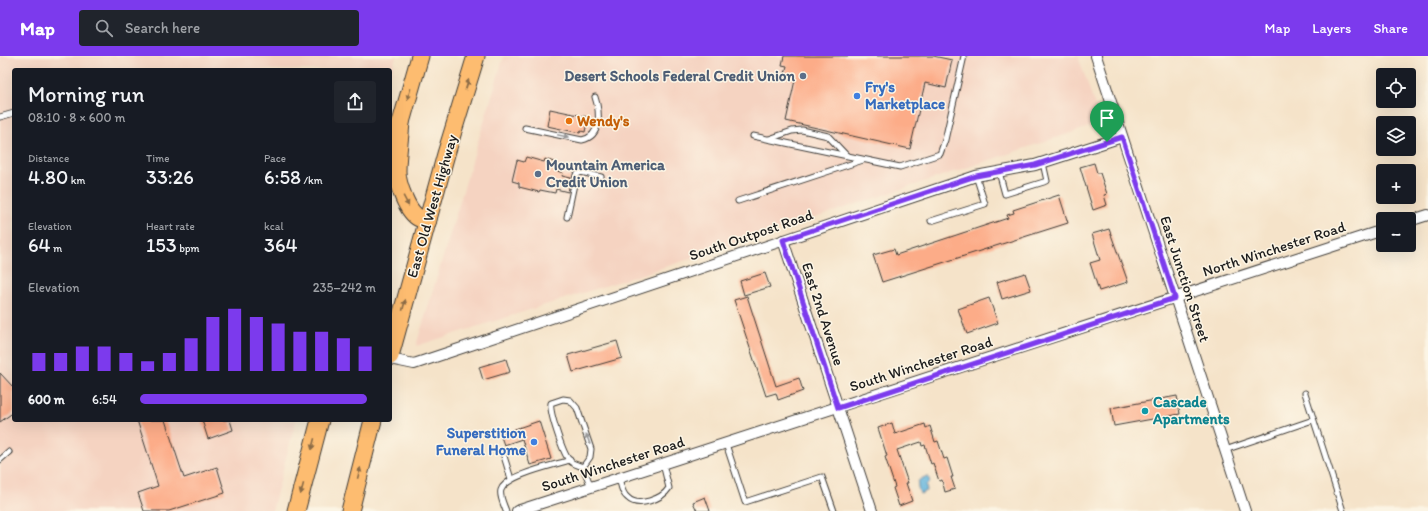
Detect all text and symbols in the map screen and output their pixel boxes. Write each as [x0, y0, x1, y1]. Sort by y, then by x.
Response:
search box [79, 10, 359, 46]
text: Map [20, 17, 55, 40]
icon: search [93, 17, 115, 39]
text: Search here [125, 19, 200, 37]
text: Map [1265, 20, 1290, 37]
text: Layers [1312, 20, 1351, 37]
text: Share [1373, 20, 1408, 37]
place label: Desert Schools Federal Credit Union [564, 67, 795, 85]
map controls [1376, 68, 1416, 252]
button: locate [1376, 68, 1416, 108]
marker: Desert Schools Federal Credit Union [798, 71, 808, 81]
place label: Fry's Marketplace [865, 78, 945, 114]
one-way arrow [464, 79, 470, 91]
text: Morning run [28, 81, 144, 108]
button: share [334, 81, 376, 123]
one-way arrow [406, 88, 412, 100]
marker: Fry's Marketplace [852, 91, 862, 101]
pin [1090, 101, 1124, 142]
icon: arrive [1096, 107, 1118, 129]
text: 08:10 · 8 × 600 m [28, 110, 125, 125]
place label: Wendy's [577, 112, 630, 131]
marker: Wendy's [564, 116, 574, 126]
button: layers [1376, 116, 1416, 156]
street label: East Old West Highway [403, 132, 461, 280]
one-way arrow [557, 133, 569, 139]
text: Distance [28, 152, 69, 165]
text: Time [146, 152, 169, 165]
text: Pace [264, 152, 286, 165]
place label: Mountain America Credit Union [546, 156, 665, 191]
button: + [1376, 164, 1416, 204]
text: 4.80 [28, 165, 68, 189]
text: 33:26 [146, 165, 194, 189]
text: 6:58 [264, 165, 301, 189]
marker: Mountain America Credit Union [533, 169, 543, 179]
text: km [68, 174, 85, 187]
text: /km [301, 174, 323, 187]
one-way arrow [403, 195, 409, 207]
street label: South Outpost Road [687, 205, 816, 265]
button: − [1376, 212, 1416, 252]
street label: East Junction Street [1156, 214, 1214, 345]
street label: North Winchester Road [1200, 217, 1349, 281]
text: Elevation [28, 220, 72, 233]
text: Heart rate [146, 220, 195, 233]
text: kcal [264, 220, 284, 233]
text: 64 [28, 233, 51, 257]
text: 153 [146, 233, 177, 257]
text: 364 [264, 233, 298, 257]
text: m [51, 242, 62, 255]
text: bpm [177, 242, 200, 255]
street label: East 2nd Avenue [798, 260, 848, 368]
text: Elevation [28, 280, 80, 295]
text: 235–242 m [313, 280, 376, 295]
one-way arrow [401, 299, 407, 311]
street label: South Winchester Road [847, 332, 995, 396]
text: 600 m [28, 392, 65, 407]
text: 6:54 [92, 392, 117, 407]
place label: Cascade Apartments [1152, 393, 1230, 429]
marker: Cascade Apartments [1140, 406, 1150, 416]
place label: Superstition Funeral Home [436, 424, 526, 459]
street label: South Winchester Road [539, 432, 687, 496]
one-way arrow [584, 432, 590, 444]
marker: Superstition Funeral Home [529, 437, 539, 447]
one-way arrow [310, 438, 316, 450]
one-way arrow [357, 467, 363, 479]
one-way arrow [298, 482, 304, 495]

